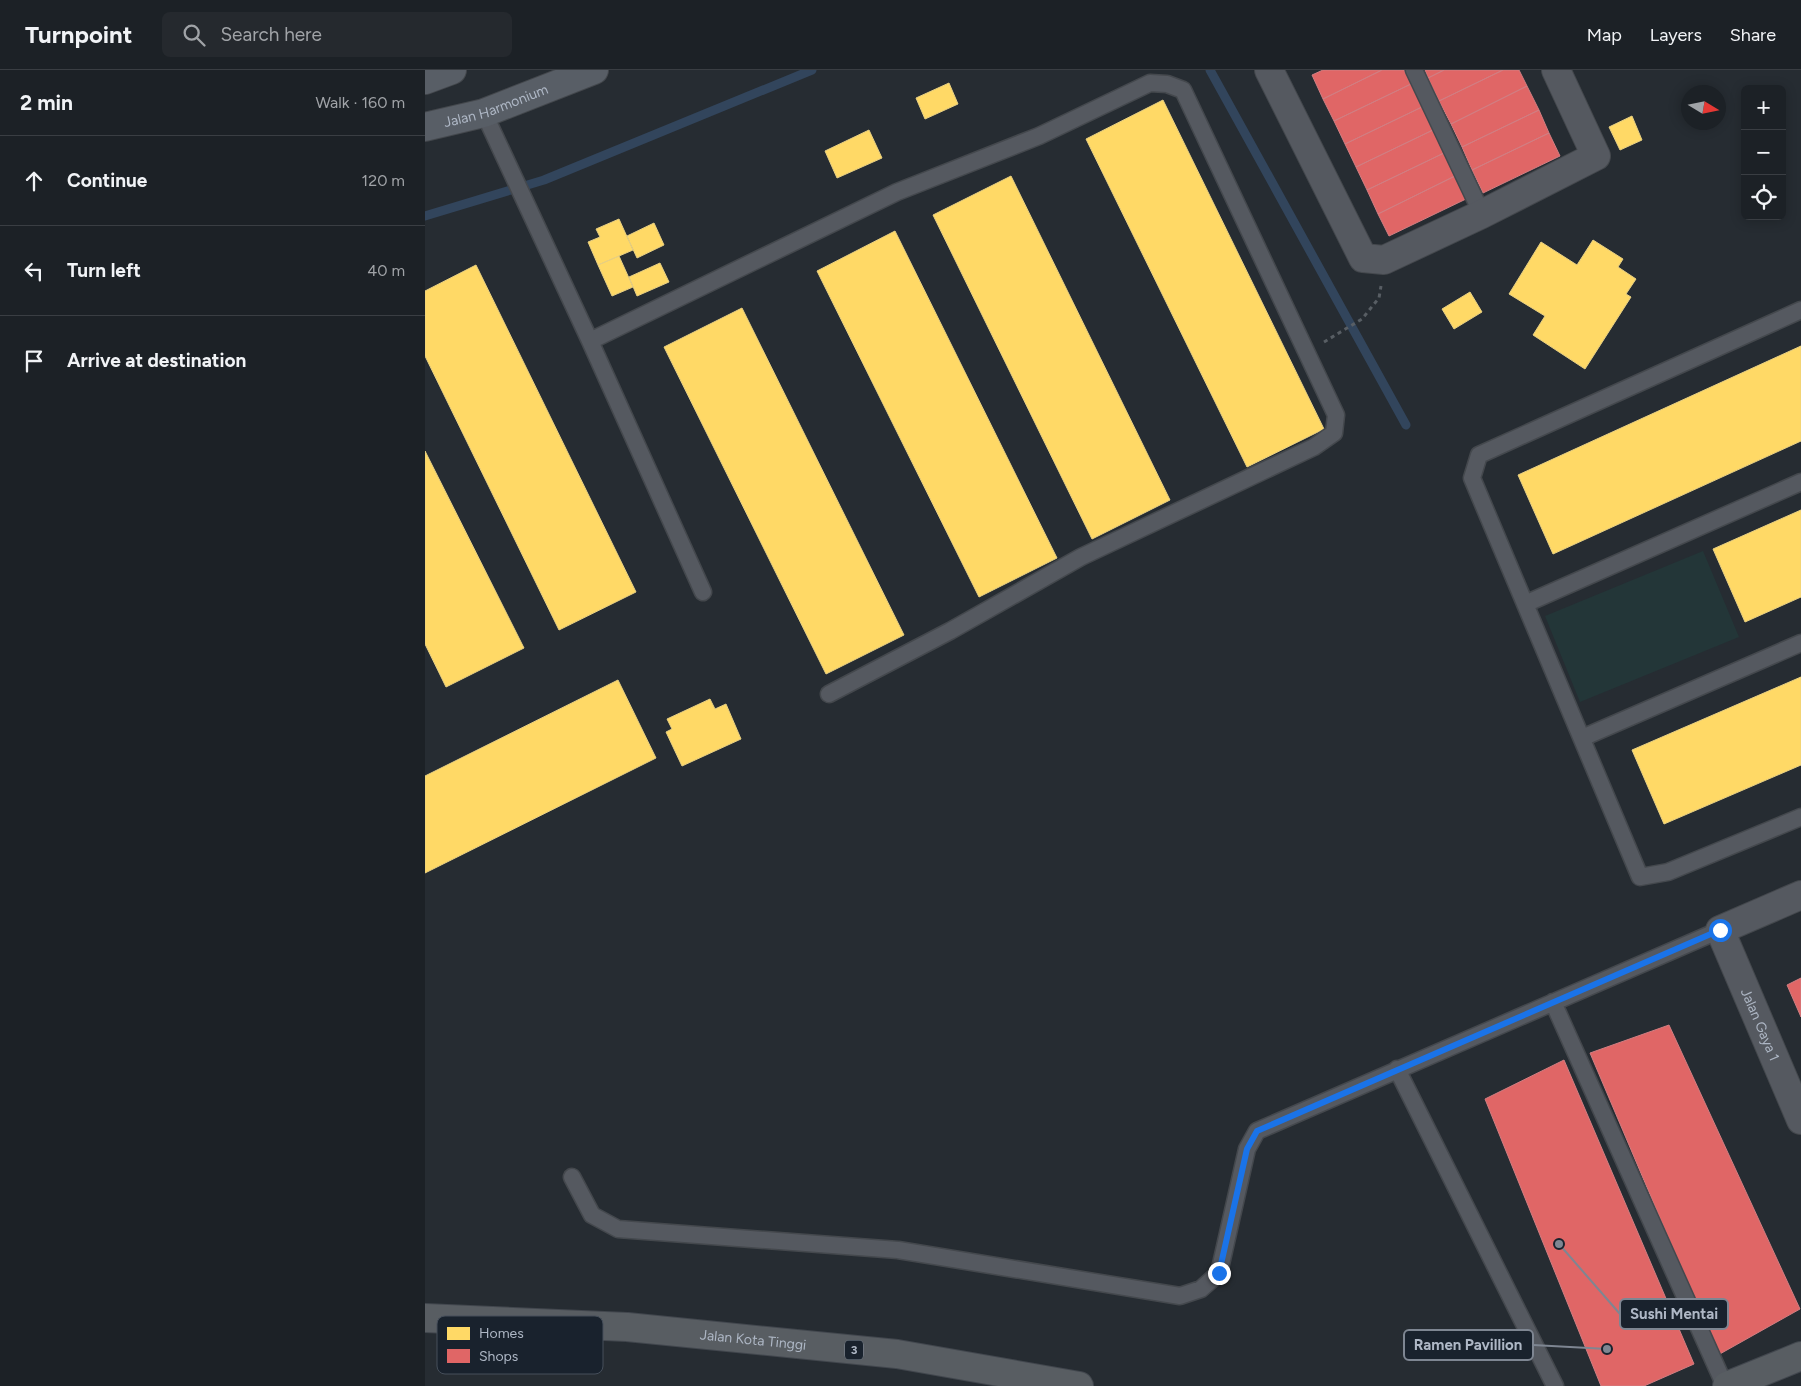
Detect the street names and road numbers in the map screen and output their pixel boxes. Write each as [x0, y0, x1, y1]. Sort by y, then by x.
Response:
street label: Jalan Harmonium [442, 81, 551, 131]
street label: Jalan Gaya 1 [1737, 986, 1783, 1064]
street label: Jalan Kota Tinggi [699, 1326, 807, 1354]
road number: 3 [845, 1340, 863, 1360]

